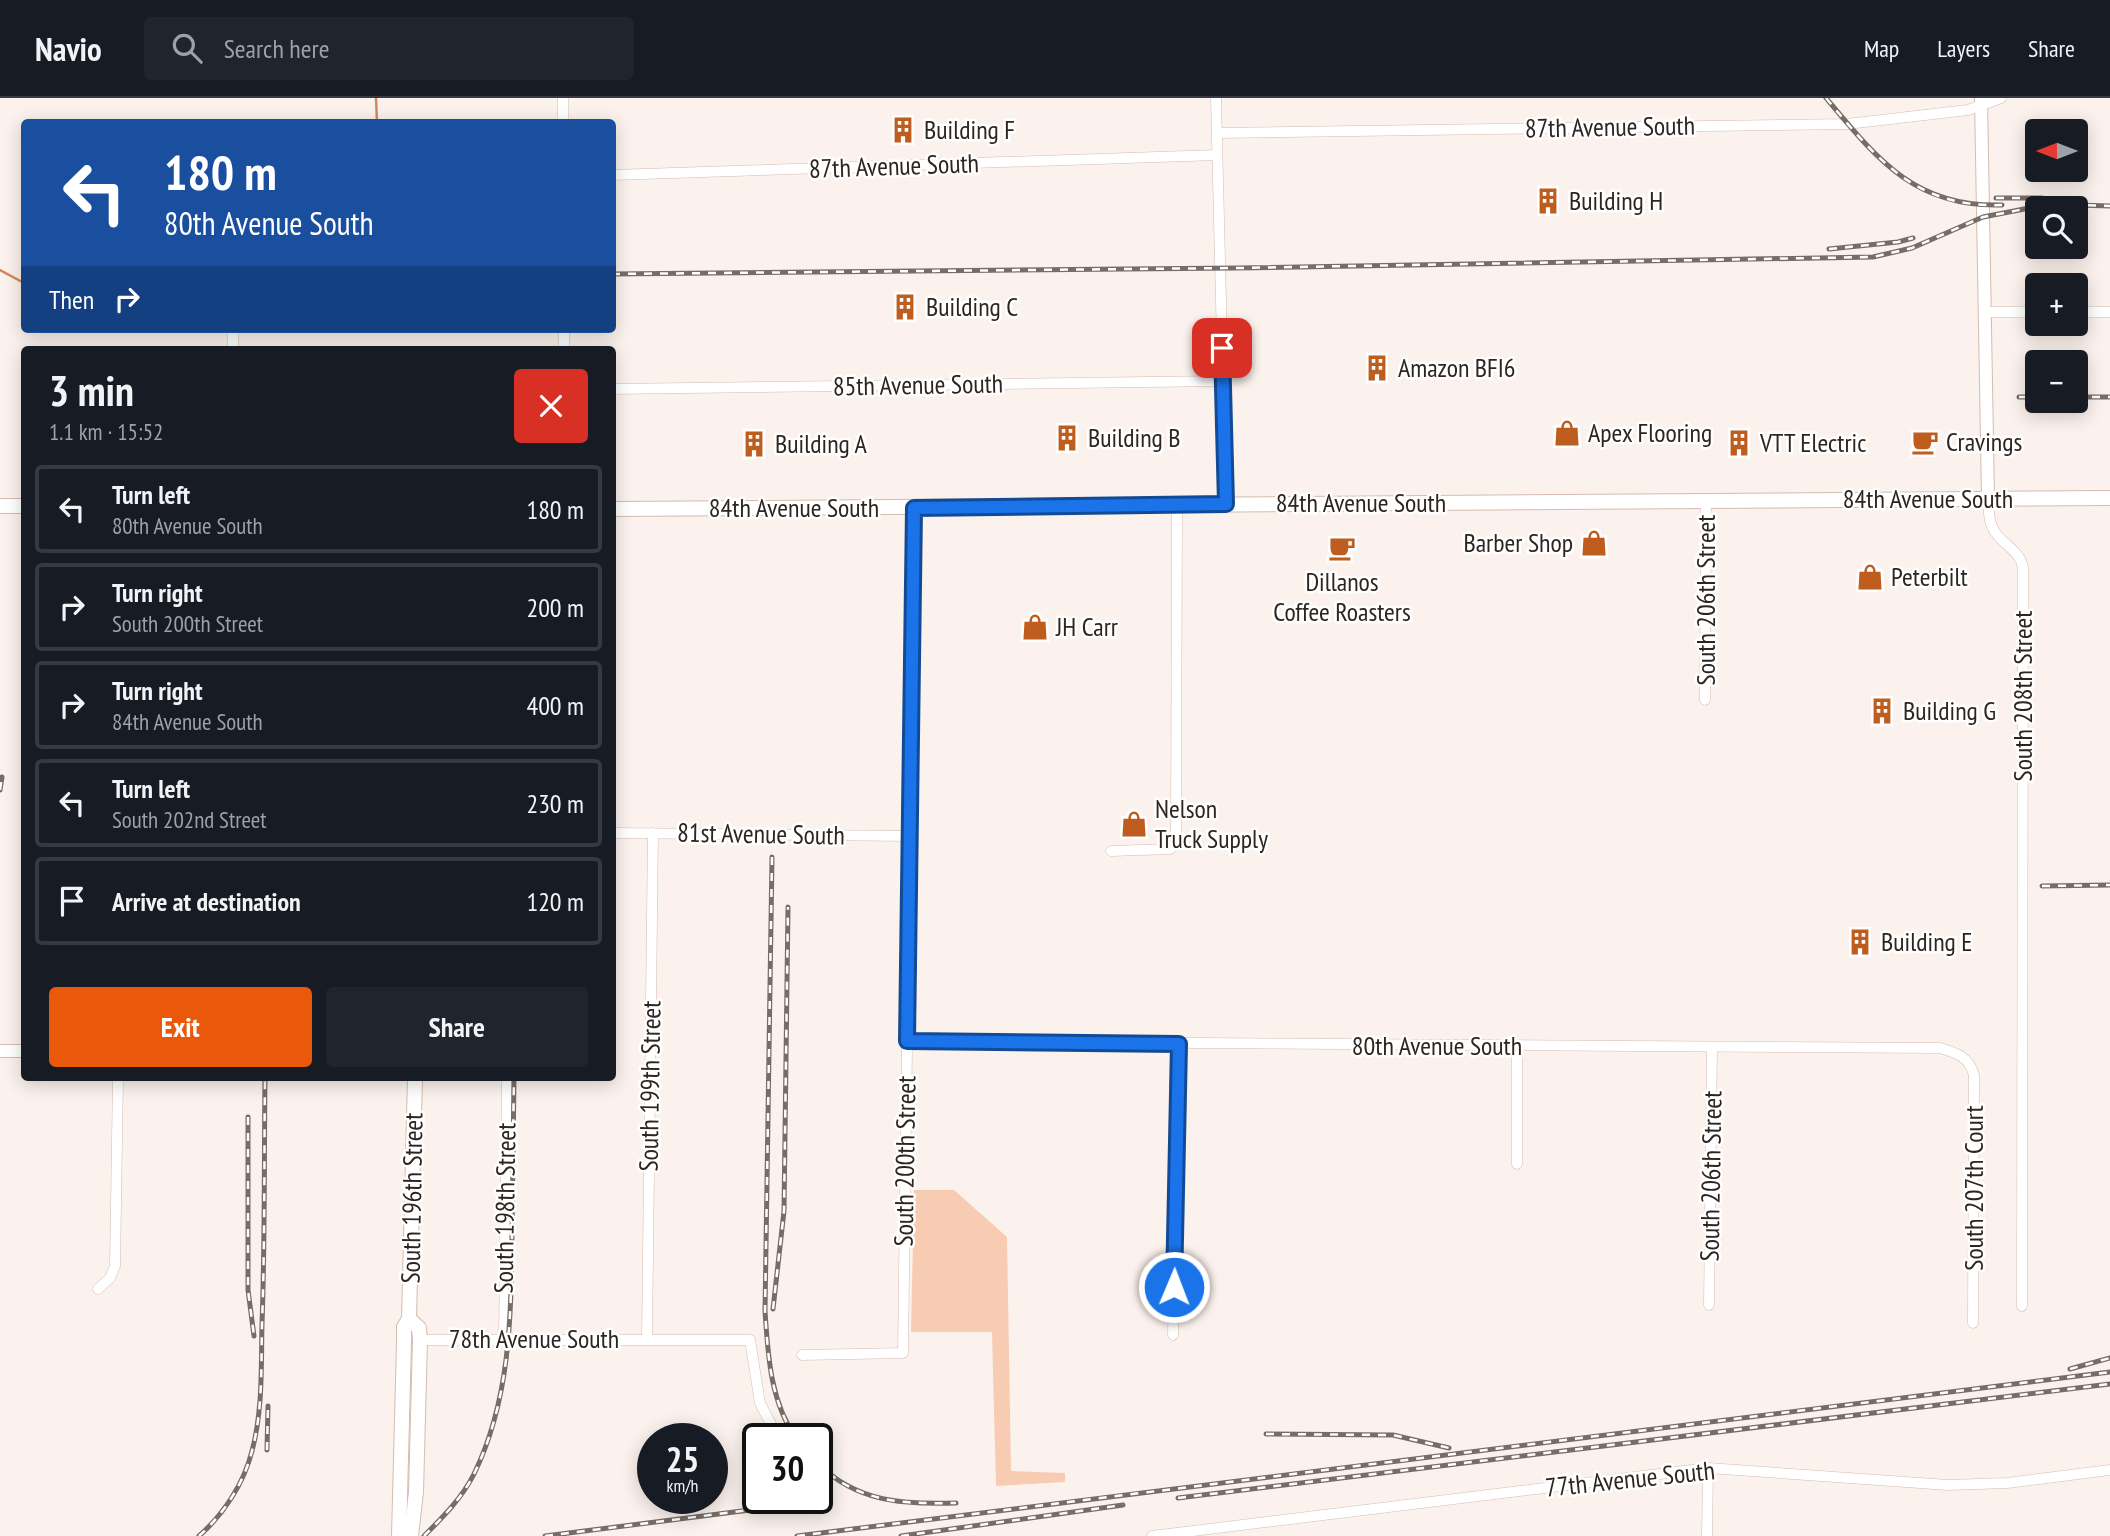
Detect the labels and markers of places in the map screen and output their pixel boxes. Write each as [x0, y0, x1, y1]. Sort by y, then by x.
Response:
place label: Building F [924, 113, 1015, 146]
building icon: Building F [888, 115, 918, 145]
place label: Building H [1569, 184, 1663, 217]
building icon: Building H [1533, 186, 1563, 216]
place label: Building C [926, 290, 1018, 323]
building icon: Building C [890, 292, 920, 322]
pin [1192, 318, 1252, 378]
place label: Amazon BFI6 [1398, 351, 1516, 384]
building icon: Amazon BFI6 [1362, 353, 1392, 383]
place label: Apex Flooring [1588, 416, 1712, 449]
shop icon: Apex Flooring [1552, 418, 1582, 448]
place label: Building B [1088, 421, 1181, 454]
building icon: Building B [1052, 423, 1082, 453]
place label: Cravings [1946, 425, 2022, 458]
place label: VTT Electric [1759, 426, 1866, 459]
place label: Building A [775, 427, 868, 460]
cafe icon: Cravings [1910, 427, 1940, 457]
building icon: VTT Electric [1724, 428, 1754, 458]
building icon: Building A [739, 429, 769, 459]
place label: Barber Shop [1463, 526, 1573, 559]
shop icon: Barber Shop [1579, 528, 1609, 558]
cafe icon: Dillanos Coffee Roasters [1327, 533, 1357, 563]
place label: Peterbilt [1891, 560, 1968, 593]
shop icon: Peterbilt [1855, 562, 1885, 592]
place label: Dillanos Coffee Roasters [1273, 565, 1411, 628]
place label: JH Carr [1055, 610, 1118, 643]
shop icon: JH Carr [1020, 612, 1050, 642]
place label: Building G [1903, 694, 1996, 727]
building icon: Building G [1867, 696, 1897, 726]
place label: Nelson Truck Supply [1155, 792, 1268, 855]
shop icon: Nelson Truck Supply [1119, 809, 1149, 839]
place label: Building E [1881, 925, 1972, 958]
building icon: Building E [1845, 927, 1875, 957]

